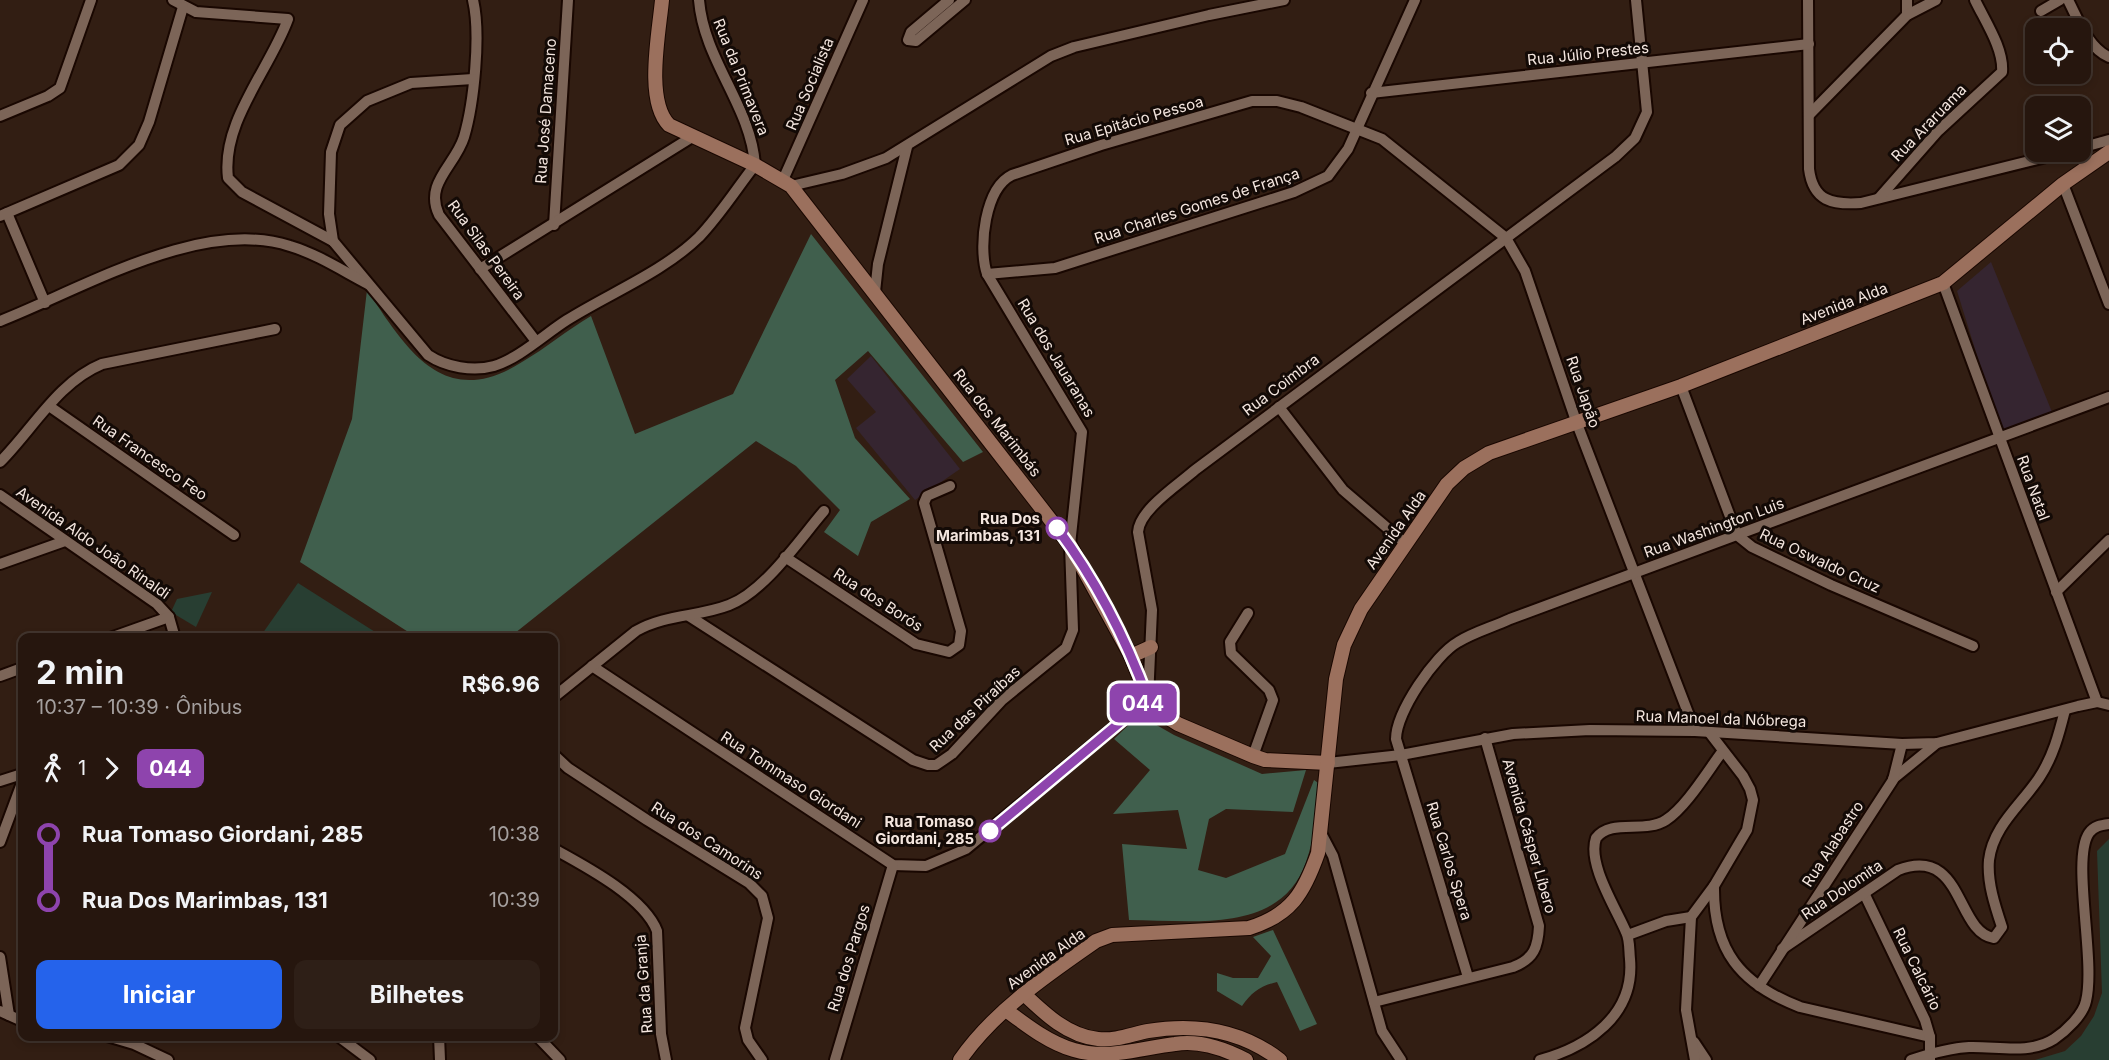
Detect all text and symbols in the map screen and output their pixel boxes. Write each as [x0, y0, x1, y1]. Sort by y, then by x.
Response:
street label: Rua da Primavera [709, 16, 774, 138]
map controls [2025, 18, 2091, 162]
button: locate [2025, 18, 2091, 84]
street label: Rua Socialista [781, 35, 838, 133]
street label: Rua José Damaceno [531, 38, 560, 184]
street label: Rua Júlio Prestes [1526, 38, 1650, 69]
street label: Rua Araruama [1887, 80, 1970, 165]
street label: Rua Epitácio Pessoa [1062, 92, 1205, 149]
button: layers [2025, 96, 2091, 162]
street label: Rua Charles Gomes de França [1092, 163, 1302, 248]
street label: Rua Silas Pereira [444, 196, 529, 303]
street label: Avenida Alda [1797, 278, 1890, 329]
street label: Rua dos Jauaranas [1014, 295, 1099, 421]
street label: Rua Coimbra [1239, 350, 1323, 420]
street label: Rua Japão [1562, 353, 1605, 430]
street label: Rua dos Marimbás [949, 365, 1045, 481]
street label: Rua Francesco Feo [89, 411, 211, 504]
street label: Rua Natal [2013, 453, 2054, 523]
street label: Avenida Aldo João Rinaldi [13, 482, 174, 603]
street label: Avenida Alda [1361, 487, 1430, 573]
street label: Rua Washington Luis [1641, 493, 1787, 562]
place label: Rua Dos Marimbas, 131 [936, 509, 1040, 545]
marker: Rua Dos Marimbas, 131 [1046, 517, 1068, 539]
street label: Rua Oswaldo Cruz [1757, 524, 1884, 597]
street label: Rua dos Borós [830, 564, 927, 636]
text: 2 min [36, 652, 124, 692]
street label: Rua das Piraíbas [925, 662, 1024, 756]
text: R$6.96 [462, 671, 540, 697]
line badge: 044 [1108, 684, 1178, 722]
text: 044 [1122, 691, 1164, 716]
text: 10:37 – 10:39 · Ônibus [36, 695, 242, 719]
street label: Rua Manoel da Nóbrega [1635, 706, 1807, 731]
street label: Rua Tommaso Giordani [717, 727, 865, 832]
icon: walk [36, 752, 69, 785]
icon: forward [95, 752, 128, 785]
text: 1 [78, 756, 86, 780]
text: 044 [149, 756, 192, 781]
street label: Avenida Cásper Líbero [1498, 756, 1561, 915]
street label: Rua dos Camorins [648, 797, 767, 884]
street label: Rua Alabastro [1798, 797, 1867, 890]
street label: Rua Carlos Spera [1422, 799, 1477, 922]
place label: Rua Tomaso Giordani, 285 [875, 812, 974, 848]
marker: Rua Tomaso Giordani, 285 [979, 820, 1001, 842]
text: Rua Tomaso Giordani, 285 [82, 821, 363, 847]
text: 10:38 [489, 822, 540, 846]
street label: Rua Dolomita [1798, 855, 1886, 924]
text: Rua Dos Marimbas, 131 [82, 887, 328, 913]
text: 10:39 [489, 888, 540, 912]
street label: Rua dos Pargos [823, 902, 874, 1014]
street label: Avenida Alda [1003, 924, 1089, 993]
street label: Rua Calcário [1889, 924, 1946, 1013]
street label: Rua da Granja [631, 934, 656, 1034]
button: Iniciar [36, 960, 282, 1029]
button: Bilhetes [294, 960, 540, 1029]

